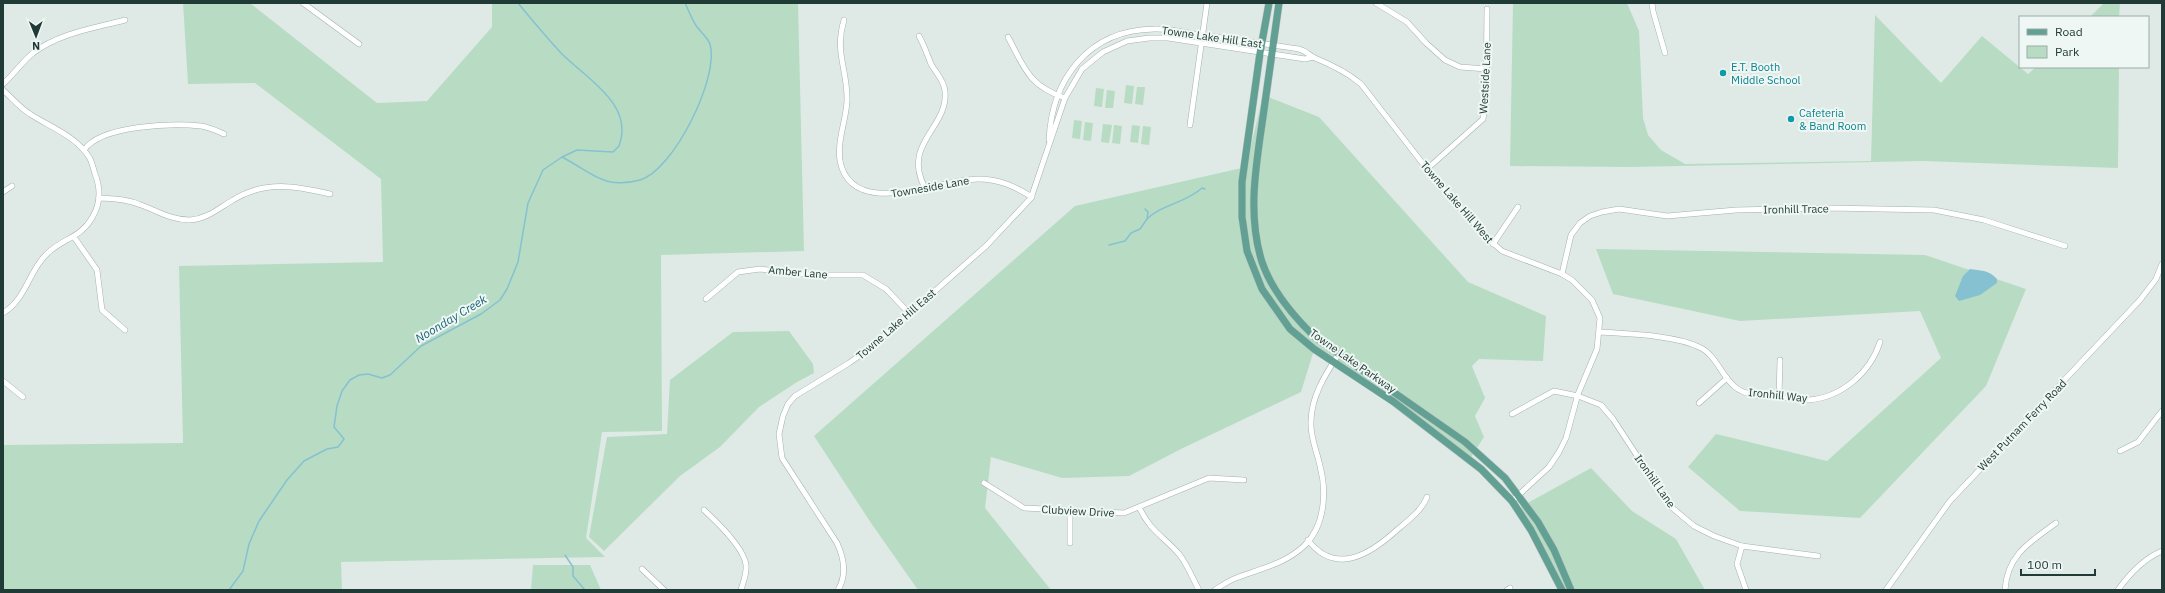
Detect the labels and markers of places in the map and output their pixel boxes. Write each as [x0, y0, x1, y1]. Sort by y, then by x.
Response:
place label: E.T. Booth Middle School [1731, 60, 1801, 87]
marker: E.T. Booth Middle School [1718, 68, 1728, 78]
place label: Cafeteria & Band Room [1799, 106, 1866, 133]
marker: Cafeteria & Band Room [1786, 114, 1796, 124]

